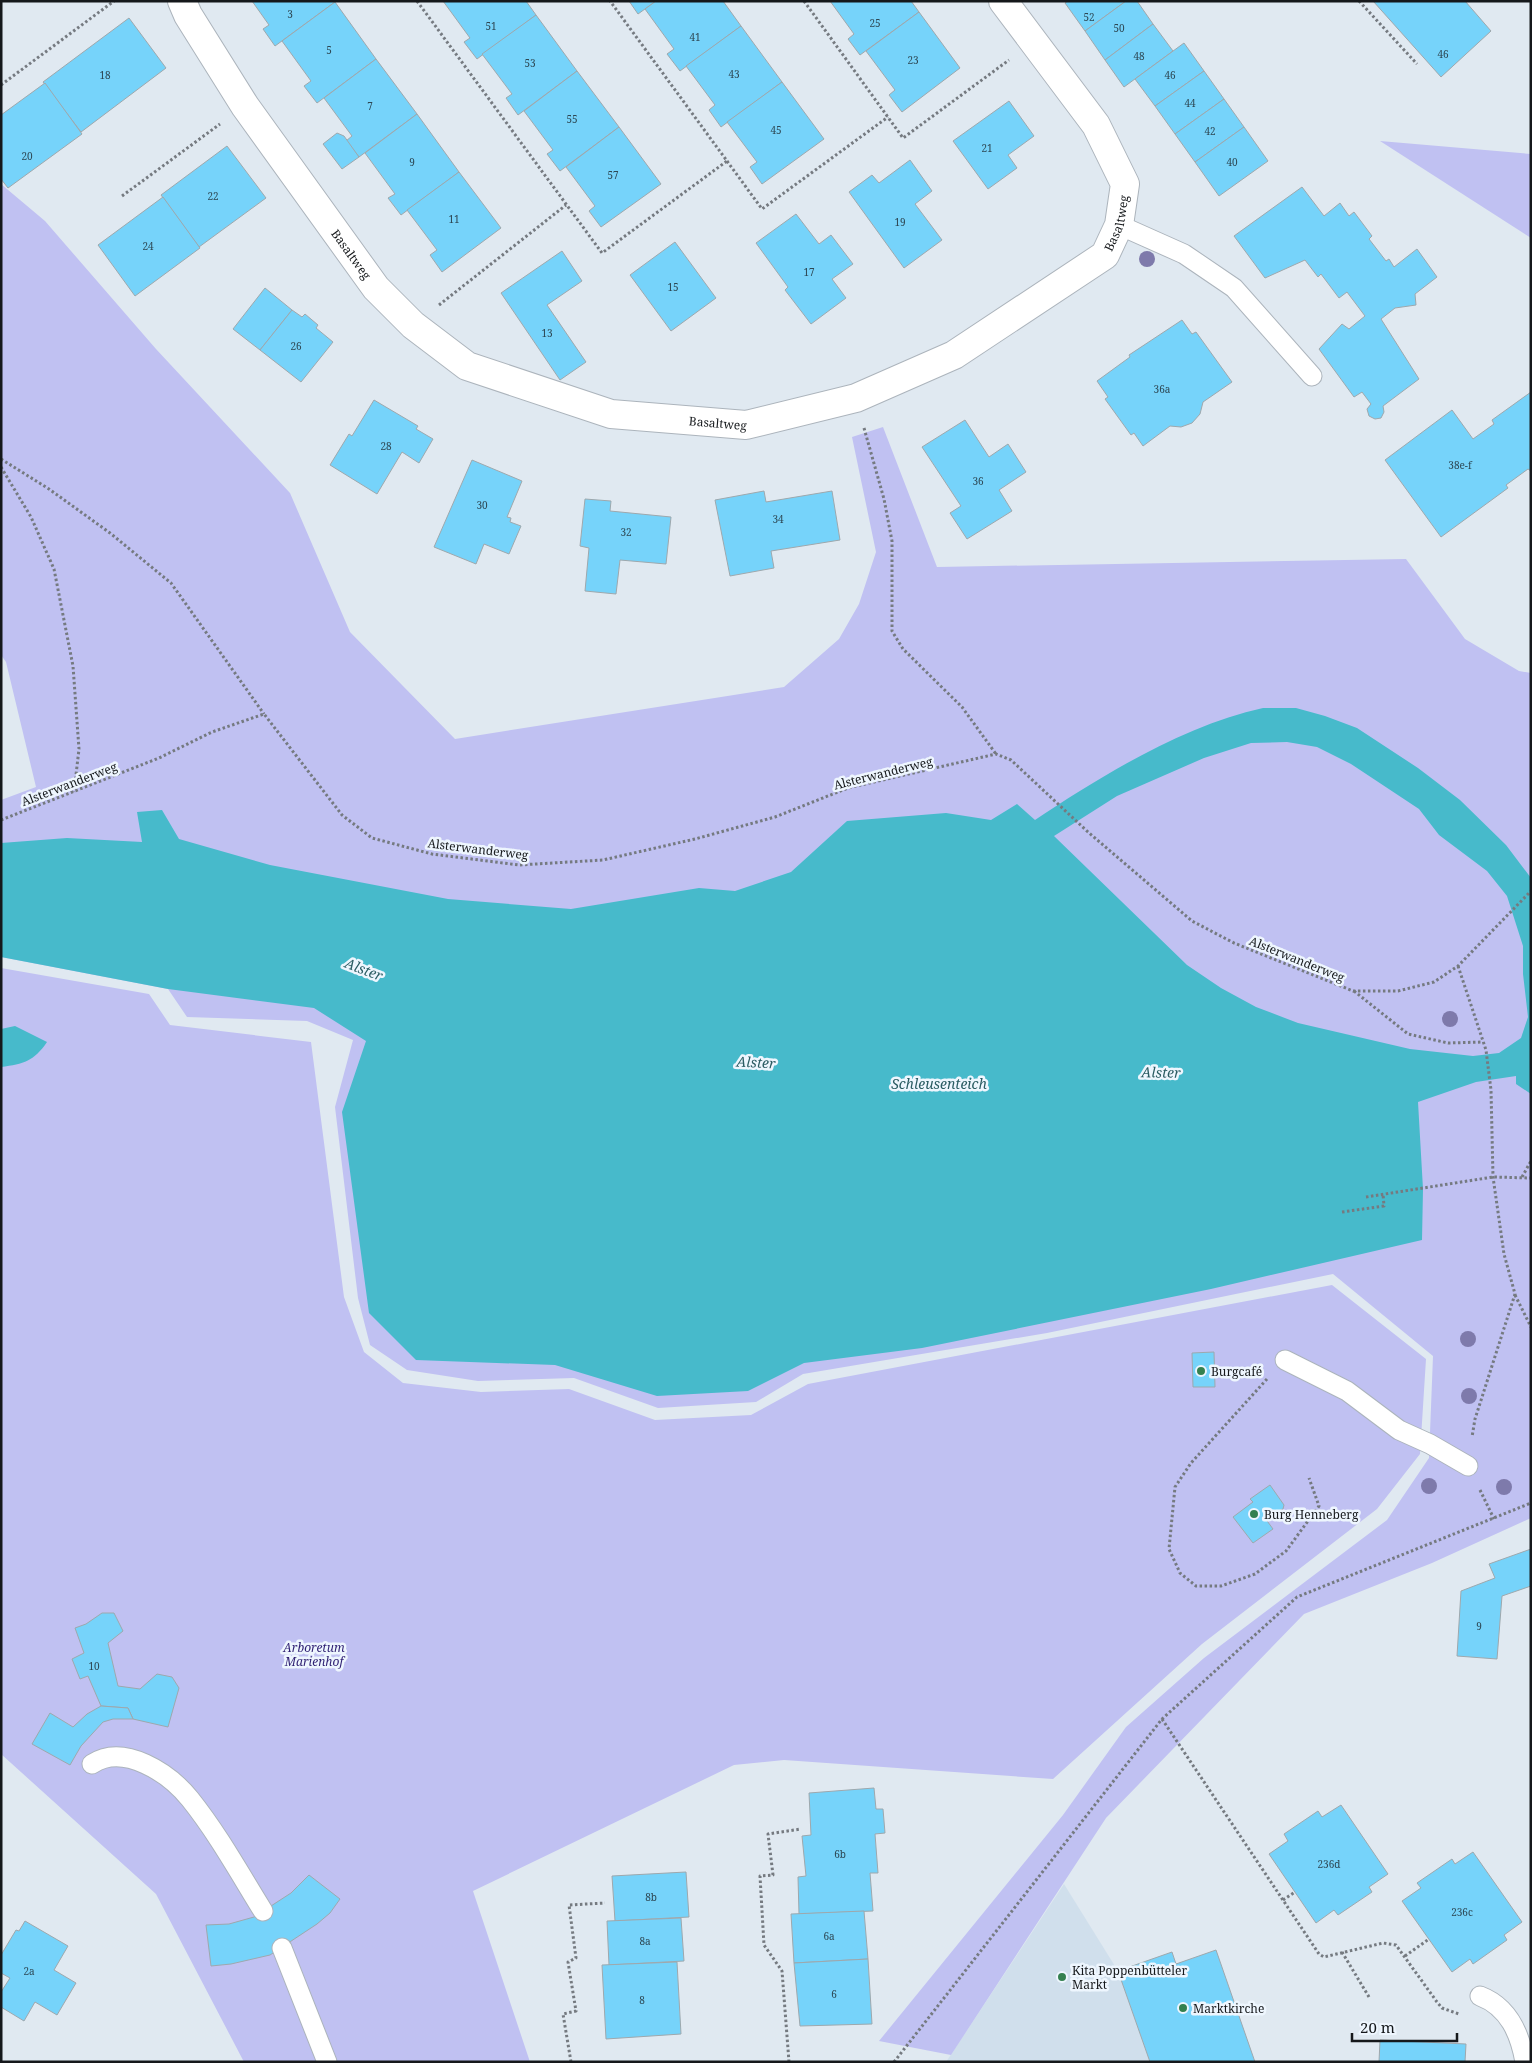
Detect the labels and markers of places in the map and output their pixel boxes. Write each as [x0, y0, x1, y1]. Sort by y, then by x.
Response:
place label: Burgcafé [1211, 1363, 1262, 1380]
marker: Burgcafé [1195, 1365, 1207, 1377]
place label: Burg Henneberg [1264, 1506, 1359, 1523]
marker: Burg Henneberg [1248, 1508, 1260, 1520]
place label: Kita Poppenbütteler Markt [1072, 1962, 1187, 1993]
marker: Kita Poppenbütteler Markt [1056, 1971, 1068, 1983]
place label: Marktkirche [1193, 2000, 1264, 2017]
marker: Marktkirche [1177, 2002, 1189, 2014]

